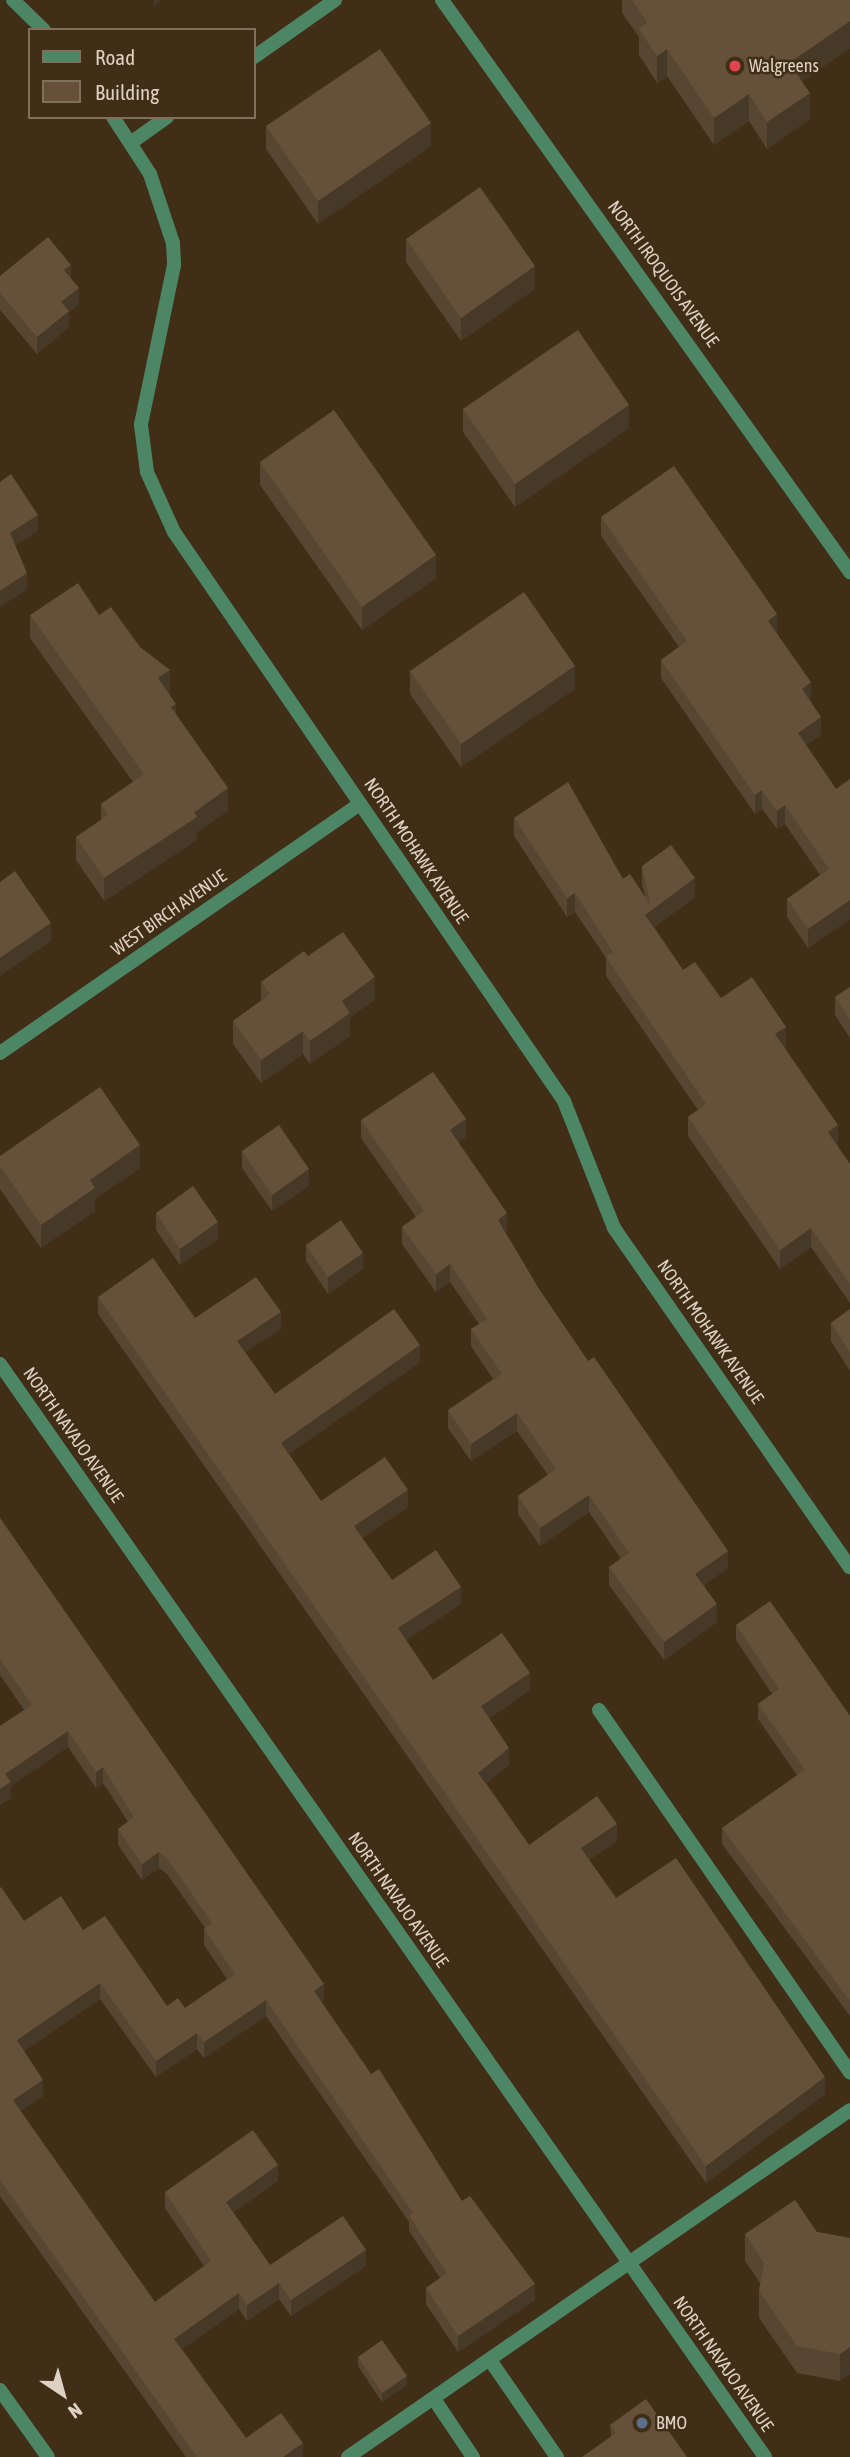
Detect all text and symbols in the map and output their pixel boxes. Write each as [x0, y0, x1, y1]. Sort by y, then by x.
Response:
legend [28, 28, 256, 119]
text: Road [95, 45, 135, 69]
place label: Walgreens [749, 55, 819, 77]
marker: Walgreens [727, 58, 743, 74]
text: Building [95, 80, 159, 104]
street label: NORTH IROQUOIS AVENUE [603, 197, 723, 351]
street label: NORTH MOHAWK AVENUE [359, 774, 473, 928]
street label: WEST BIRCH AVENUE [107, 865, 231, 961]
street label: NORTH MOHAWK AVENUE [652, 1256, 768, 1408]
street label: NORTH NAVAJO AVENUE [18, 1363, 128, 1507]
street label: NORTH NAVAJO AVENUE [343, 1828, 453, 1972]
street label: NORTH NAVAJO AVENUE [668, 2292, 778, 2436]
north arrow [28, 2359, 98, 2429]
text: N [64, 2399, 86, 2423]
place label: BMO [656, 2412, 687, 2434]
marker: BMO [634, 2415, 650, 2431]

